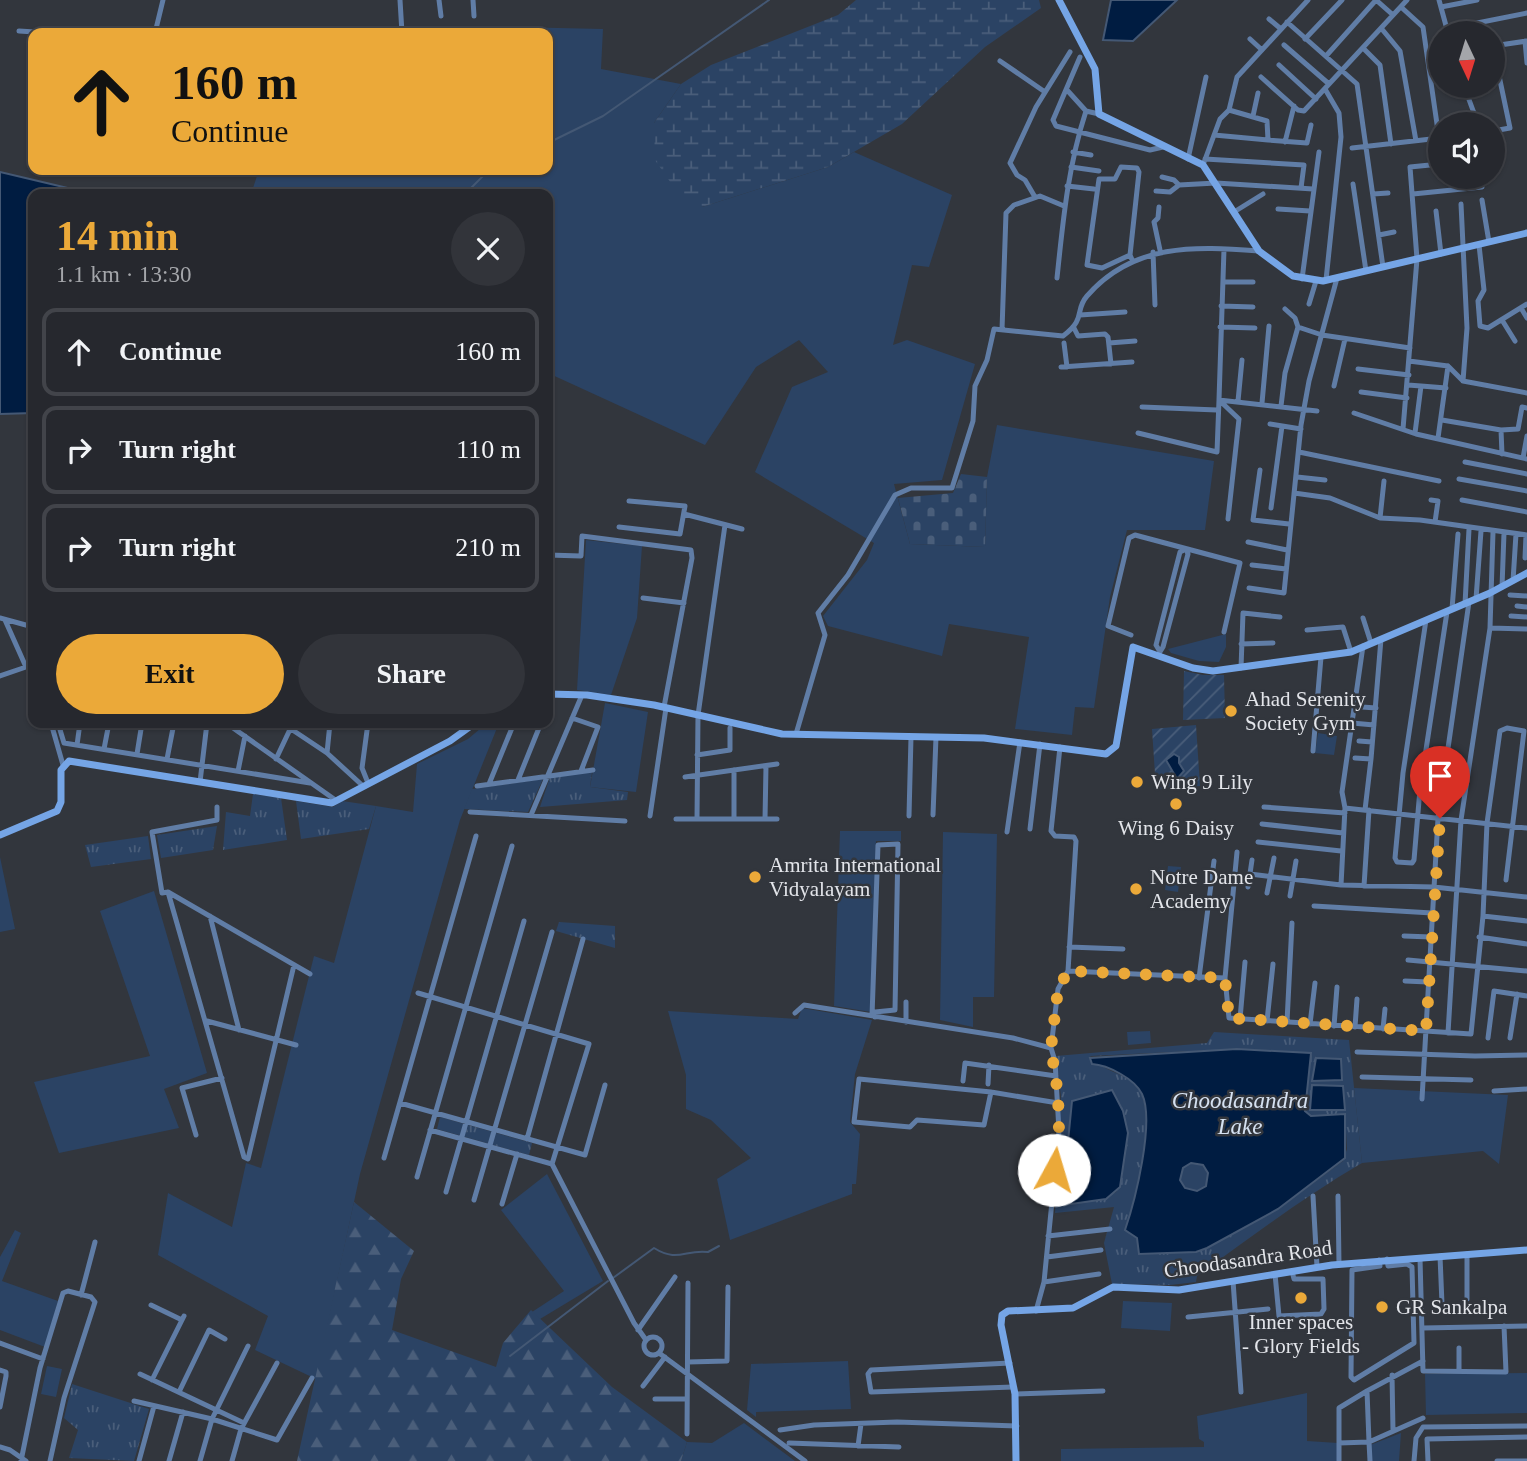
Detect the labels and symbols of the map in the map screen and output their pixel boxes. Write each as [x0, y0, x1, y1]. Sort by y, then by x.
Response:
north arrow [1428, 21, 1505, 98]
place label: Ahad Serenity Society Gym [1245, 687, 1366, 735]
marker: Ahad Serenity Society Gym [1223, 703, 1239, 719]
pin [1410, 746, 1470, 818]
place label: Wing 9 Lily [1151, 770, 1253, 794]
marker: Wing 9 Lily [1129, 774, 1145, 790]
marker: Wing 6 Daisy [1168, 796, 1184, 812]
place label: Wing 6 Daisy [1118, 816, 1234, 840]
place label: Amrita International Vidyalayam [769, 853, 941, 901]
place label: Notre Dame Academy [1150, 865, 1253, 913]
marker: Amrita International Vidyalayam [747, 869, 763, 885]
marker: Notre Dame Academy [1128, 881, 1144, 897]
water label: Choodasandra Lake [1172, 1088, 1308, 1139]
position arrow [1017, 1133, 1091, 1207]
street label: Choodasandra Road [1162, 1235, 1334, 1283]
marker: Inner spaces - Glory Fields [1293, 1290, 1309, 1306]
place label: GR Sankalpa [1396, 1295, 1508, 1319]
marker: GR Sankalpa [1374, 1299, 1390, 1315]
place label: Inner spaces - Glory Fields [1242, 1310, 1360, 1358]

